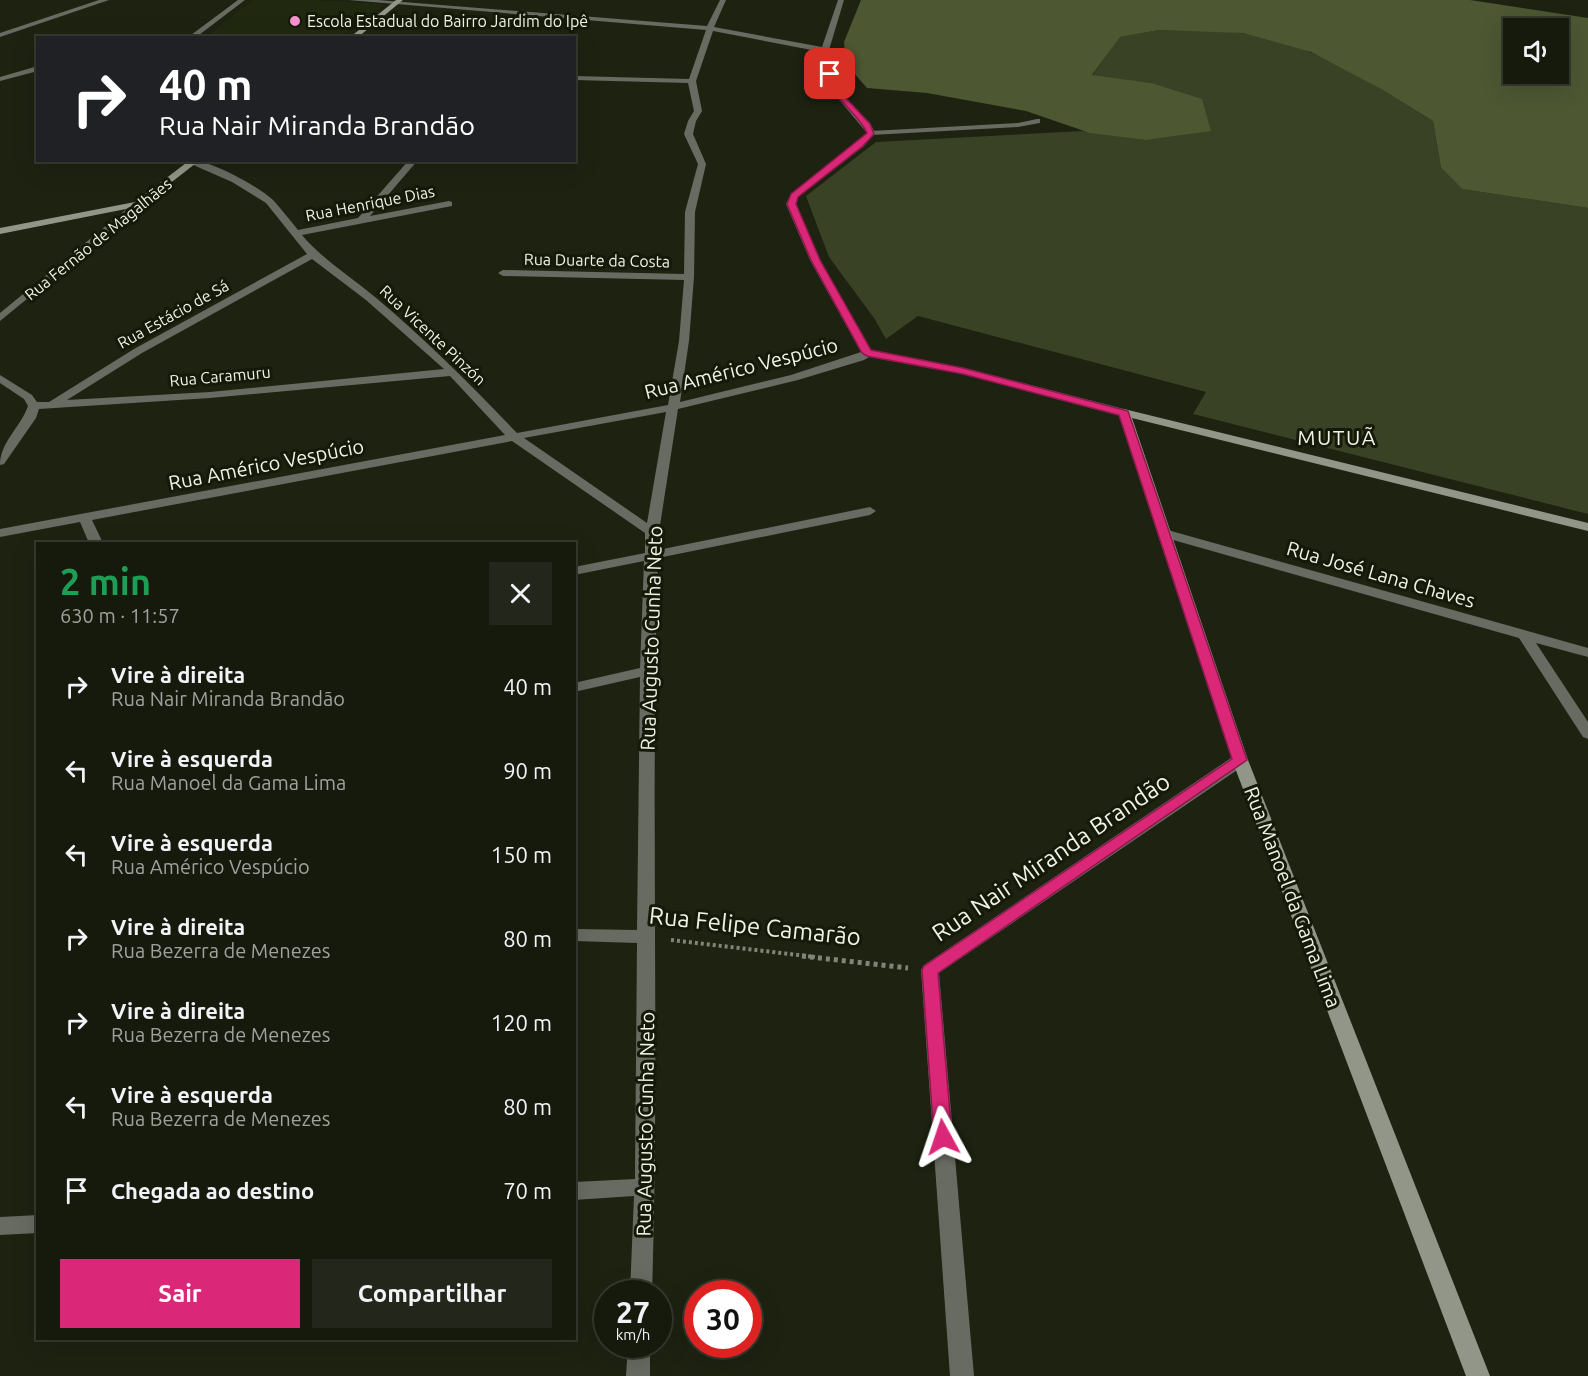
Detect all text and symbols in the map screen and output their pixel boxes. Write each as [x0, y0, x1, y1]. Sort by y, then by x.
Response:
place label: Escola Estadual do Bairro Jardim do Ipê [307, 12, 588, 30]
marker: Escola Estadual do Bairro Jardim do Ipê [288, 14, 302, 28]
map controls [1503, 18, 1569, 84]
button: sound [1503, 18, 1569, 84]
pin [804, 48, 855, 99]
icon: arrive [813, 57, 846, 90]
icon: right [60, 60, 138, 138]
text: 40 m [159, 61, 253, 108]
text: Rua Nair Miranda Brandão [159, 110, 475, 140]
street label: Rua Fernão de Magalhães [21, 174, 175, 304]
street label: Rua Henrique Dias [304, 182, 436, 224]
street label: Rua Duarte da Costa [524, 250, 670, 270]
street label: Rua Estácio de Sá [114, 276, 232, 352]
street label: Rua Vicente Pinzón [376, 281, 490, 389]
street label: Rua Américo Vespúcio [642, 333, 840, 403]
street label: Rua Caramuru [169, 363, 271, 389]
district label: MUTUÃ [1297, 425, 1377, 449]
street label: Rua Américo Vespúcio [166, 434, 366, 494]
street label: Rua Augusto Cunha Neto [636, 525, 666, 751]
street label: Rua José Lana Chaves [1284, 536, 1478, 612]
text: 2 min [60, 561, 151, 602]
button: close [489, 562, 552, 625]
text: 630 m · 11:57 [60, 604, 180, 627]
text: Vire à direita [111, 662, 245, 687]
icon: right [60, 670, 93, 703]
text: 40 m [503, 674, 552, 699]
text: Rua Nair Miranda Brandão [111, 687, 345, 710]
text: Vire à esquerda [111, 746, 273, 771]
icon: left [60, 754, 93, 787]
text: 90 m [503, 758, 552, 783]
street label: Rua Nair Miranda Brandão [927, 767, 1175, 947]
text: Rua Manoel da Gama Lima [111, 771, 346, 794]
street label: Rua Manoel da Gama Lima [1240, 783, 1346, 1011]
text: Vire à esquerda [111, 830, 273, 855]
icon: left [60, 838, 93, 871]
text: 150 m [491, 842, 552, 867]
text: Rua Américo Vespúcio [111, 855, 310, 878]
street label: Rua Felipe Camarão [648, 901, 862, 951]
text: Vire à direita [111, 914, 245, 939]
icon: right [60, 922, 93, 955]
text: 80 m [503, 926, 552, 951]
text: Rua Bezerra de Menezes [111, 939, 330, 962]
text: Vire à direita [111, 998, 245, 1023]
icon: right [60, 1006, 93, 1039]
text: 120 m [491, 1010, 552, 1035]
street label: Rua Augusto Cunha Neto [632, 1011, 658, 1237]
text: Rua Bezerra de Menezes [111, 1023, 330, 1046]
text: Vire à esquerda [111, 1082, 273, 1107]
icon: left [60, 1090, 93, 1123]
text: 80 m [503, 1094, 552, 1119]
position arrow [911, 1105, 975, 1169]
text: Rua Bezerra de Menezes [111, 1107, 330, 1130]
icon: arrive [60, 1174, 93, 1207]
text: Chegada ao destino [111, 1178, 314, 1203]
text: 70 m [503, 1178, 552, 1203]
button: Sair [60, 1259, 300, 1328]
button: Compartilhar [312, 1259, 552, 1328]
speed limit sign: 30 [684, 1280, 762, 1358]
text: 27 [616, 1295, 650, 1329]
text: km/h [616, 1326, 650, 1343]

